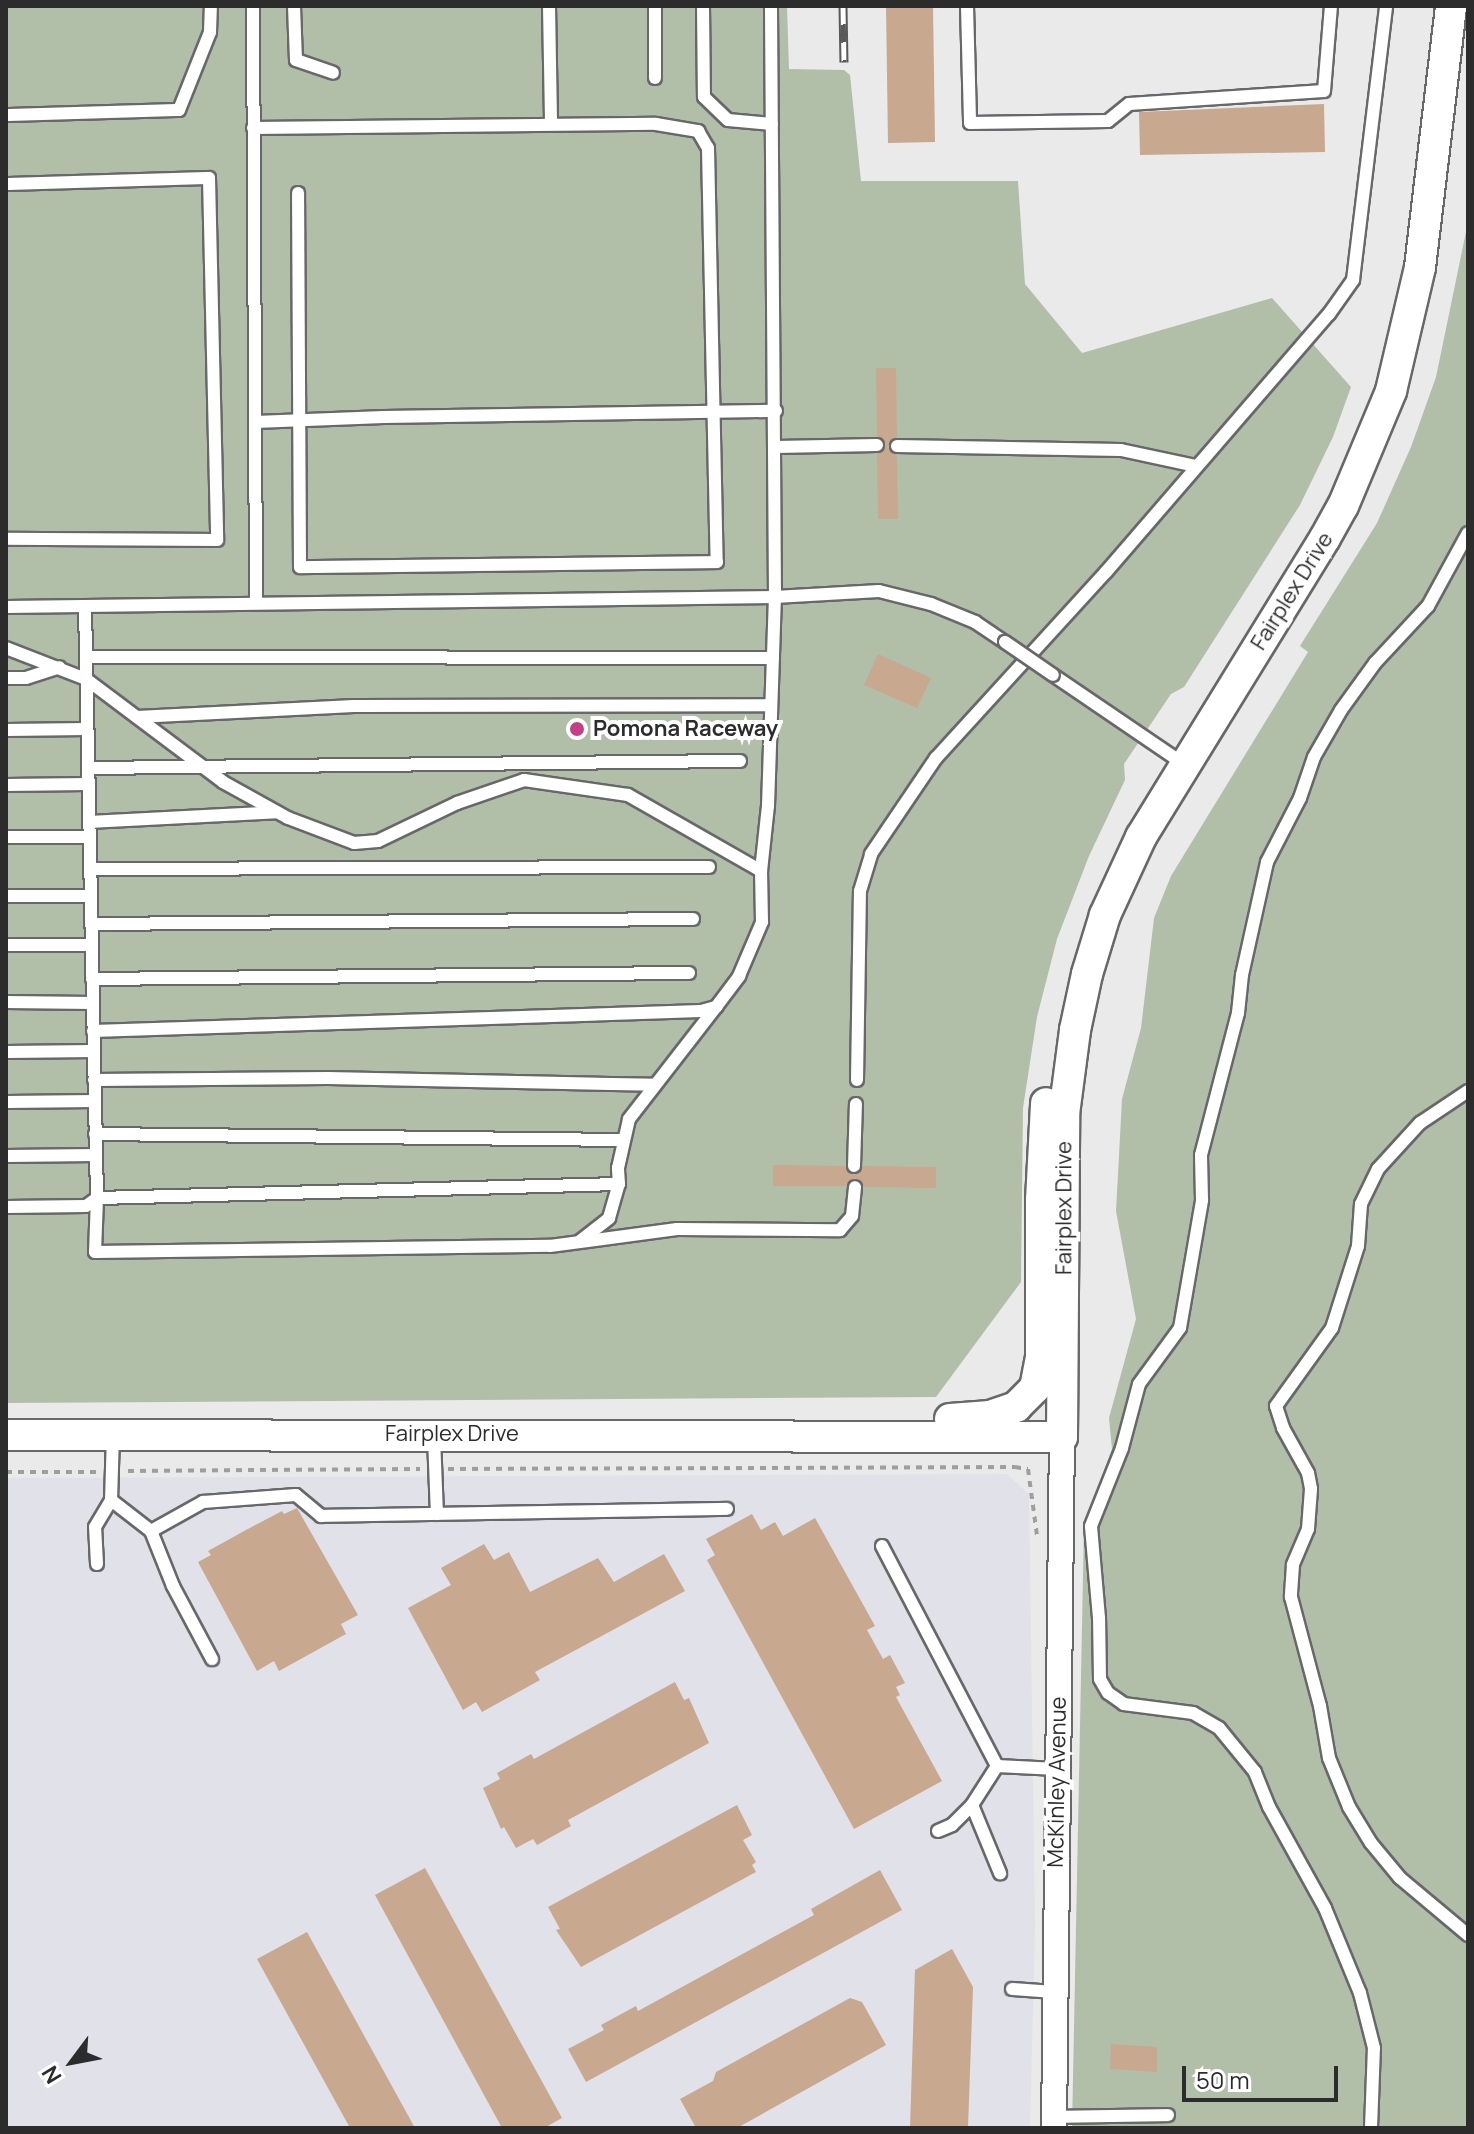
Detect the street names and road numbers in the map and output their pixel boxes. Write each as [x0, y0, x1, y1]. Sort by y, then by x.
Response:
street label: Fairplex Drive [1245, 527, 1339, 655]
street label: Fairplex Drive [1051, 1141, 1077, 1275]
street label: Fairplex Drive [385, 1421, 519, 1447]
street label: McKinley Avenue [1042, 1696, 1072, 1868]

